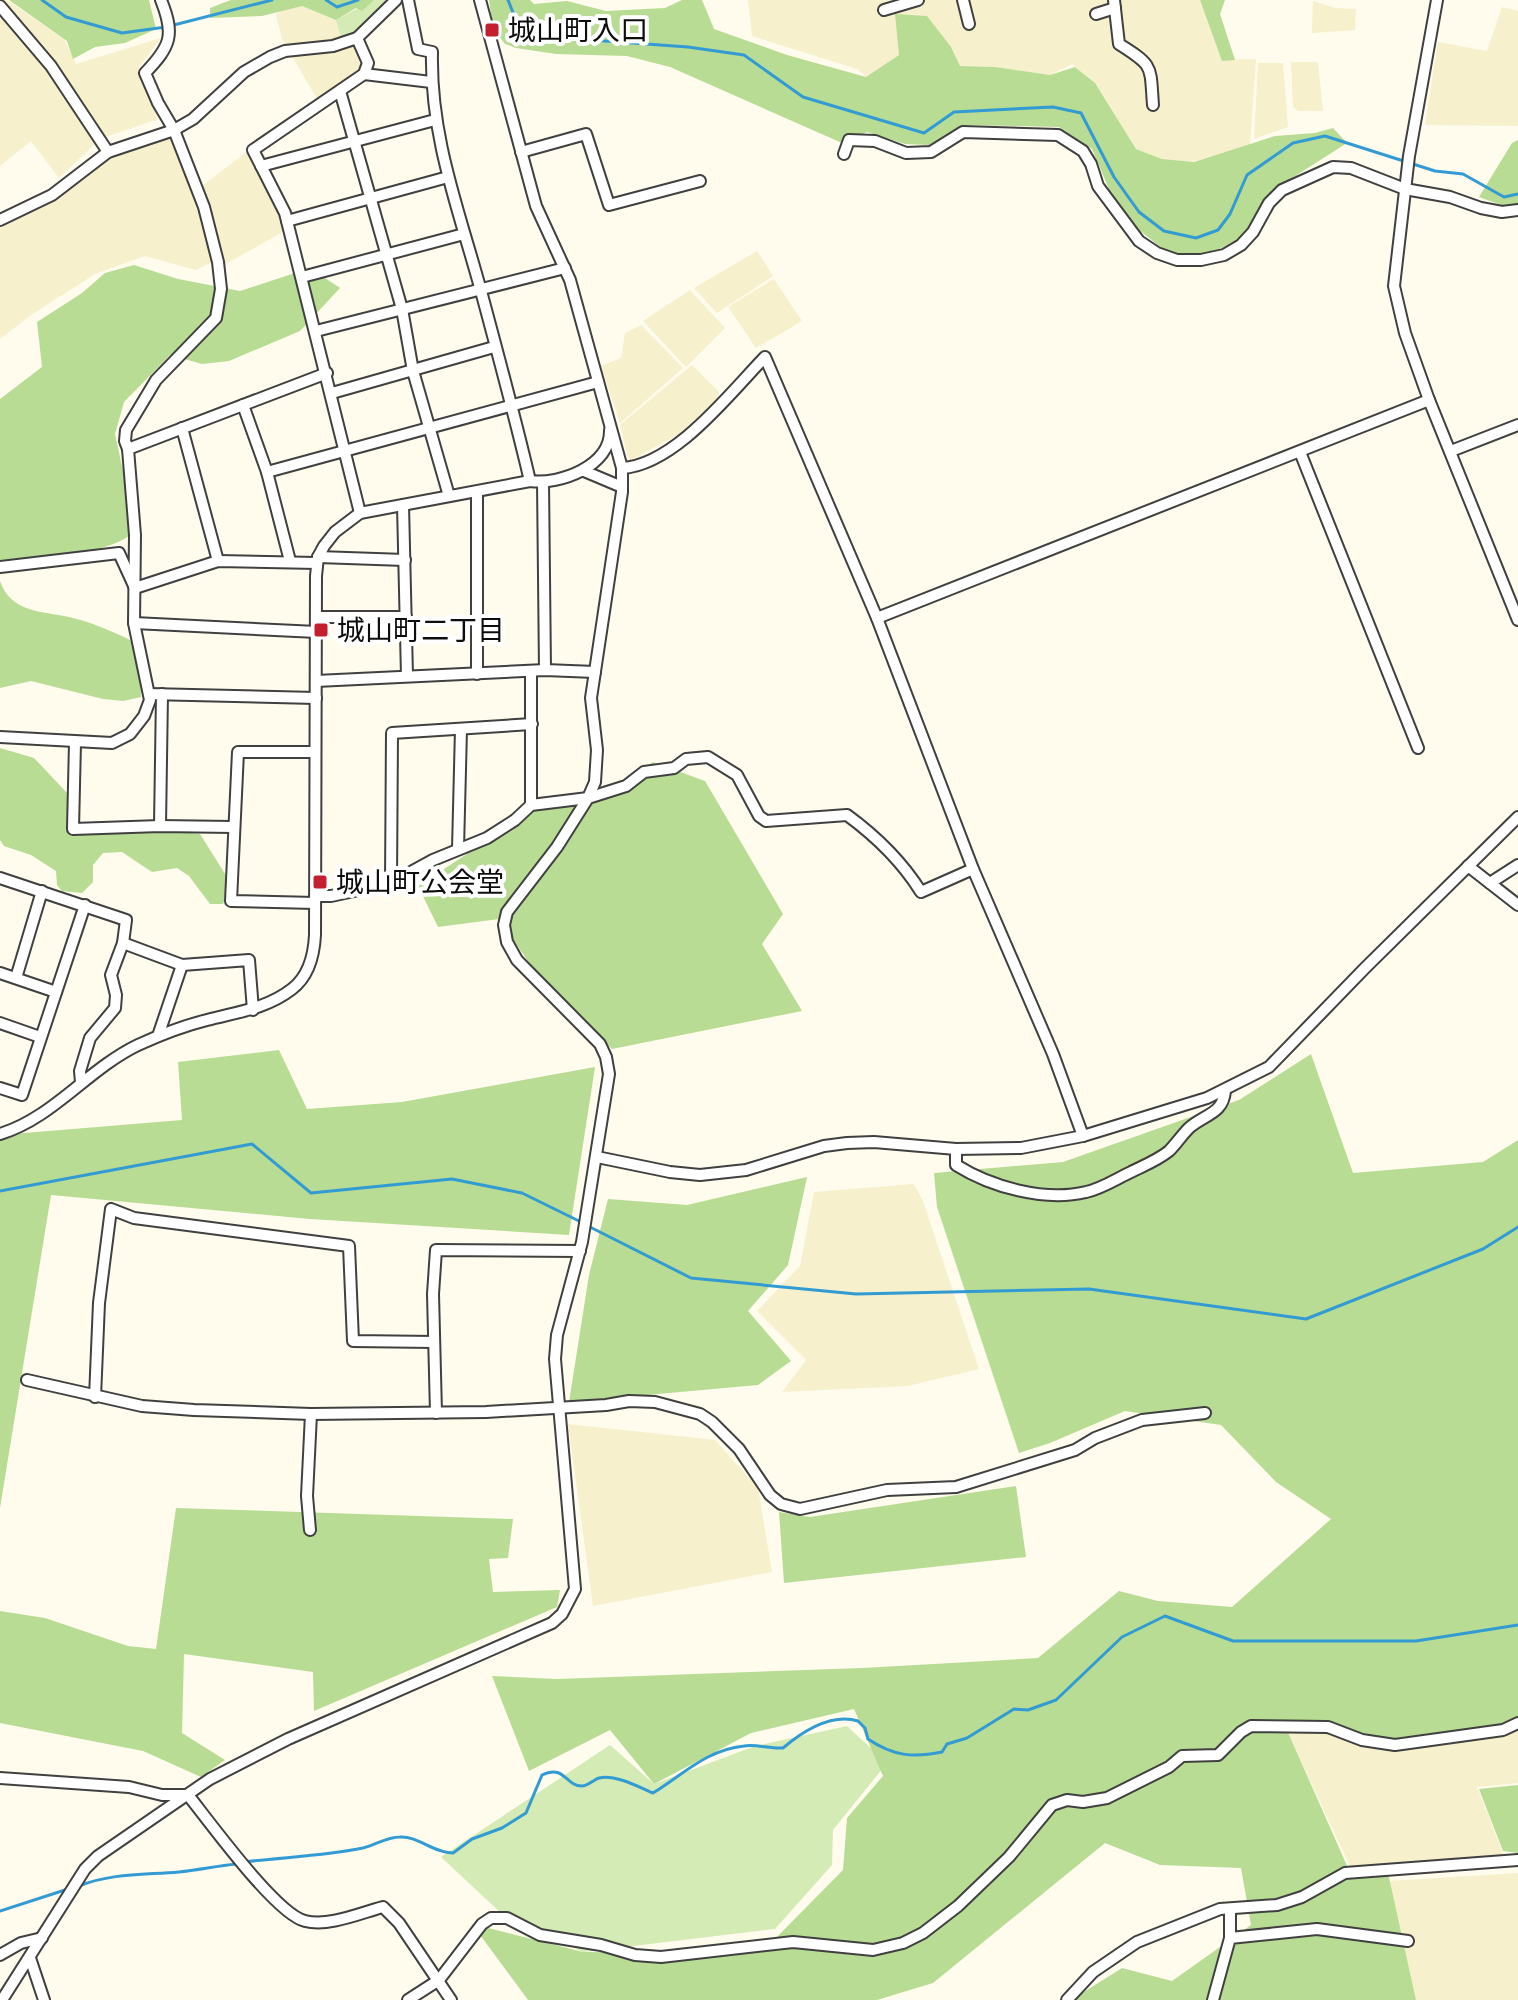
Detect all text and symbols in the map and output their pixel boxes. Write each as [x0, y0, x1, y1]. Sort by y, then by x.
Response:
place label: 城山町入口 [508, 15, 648, 46]
marker: 城山町入口 [483, 21, 501, 39]
place label: 城山町二丁目 [337, 615, 505, 646]
marker: 城山町二丁目 [312, 621, 330, 639]
place label: 城山町公会堂 [336, 867, 504, 898]
marker: 城山町公会堂 [311, 873, 329, 891]

